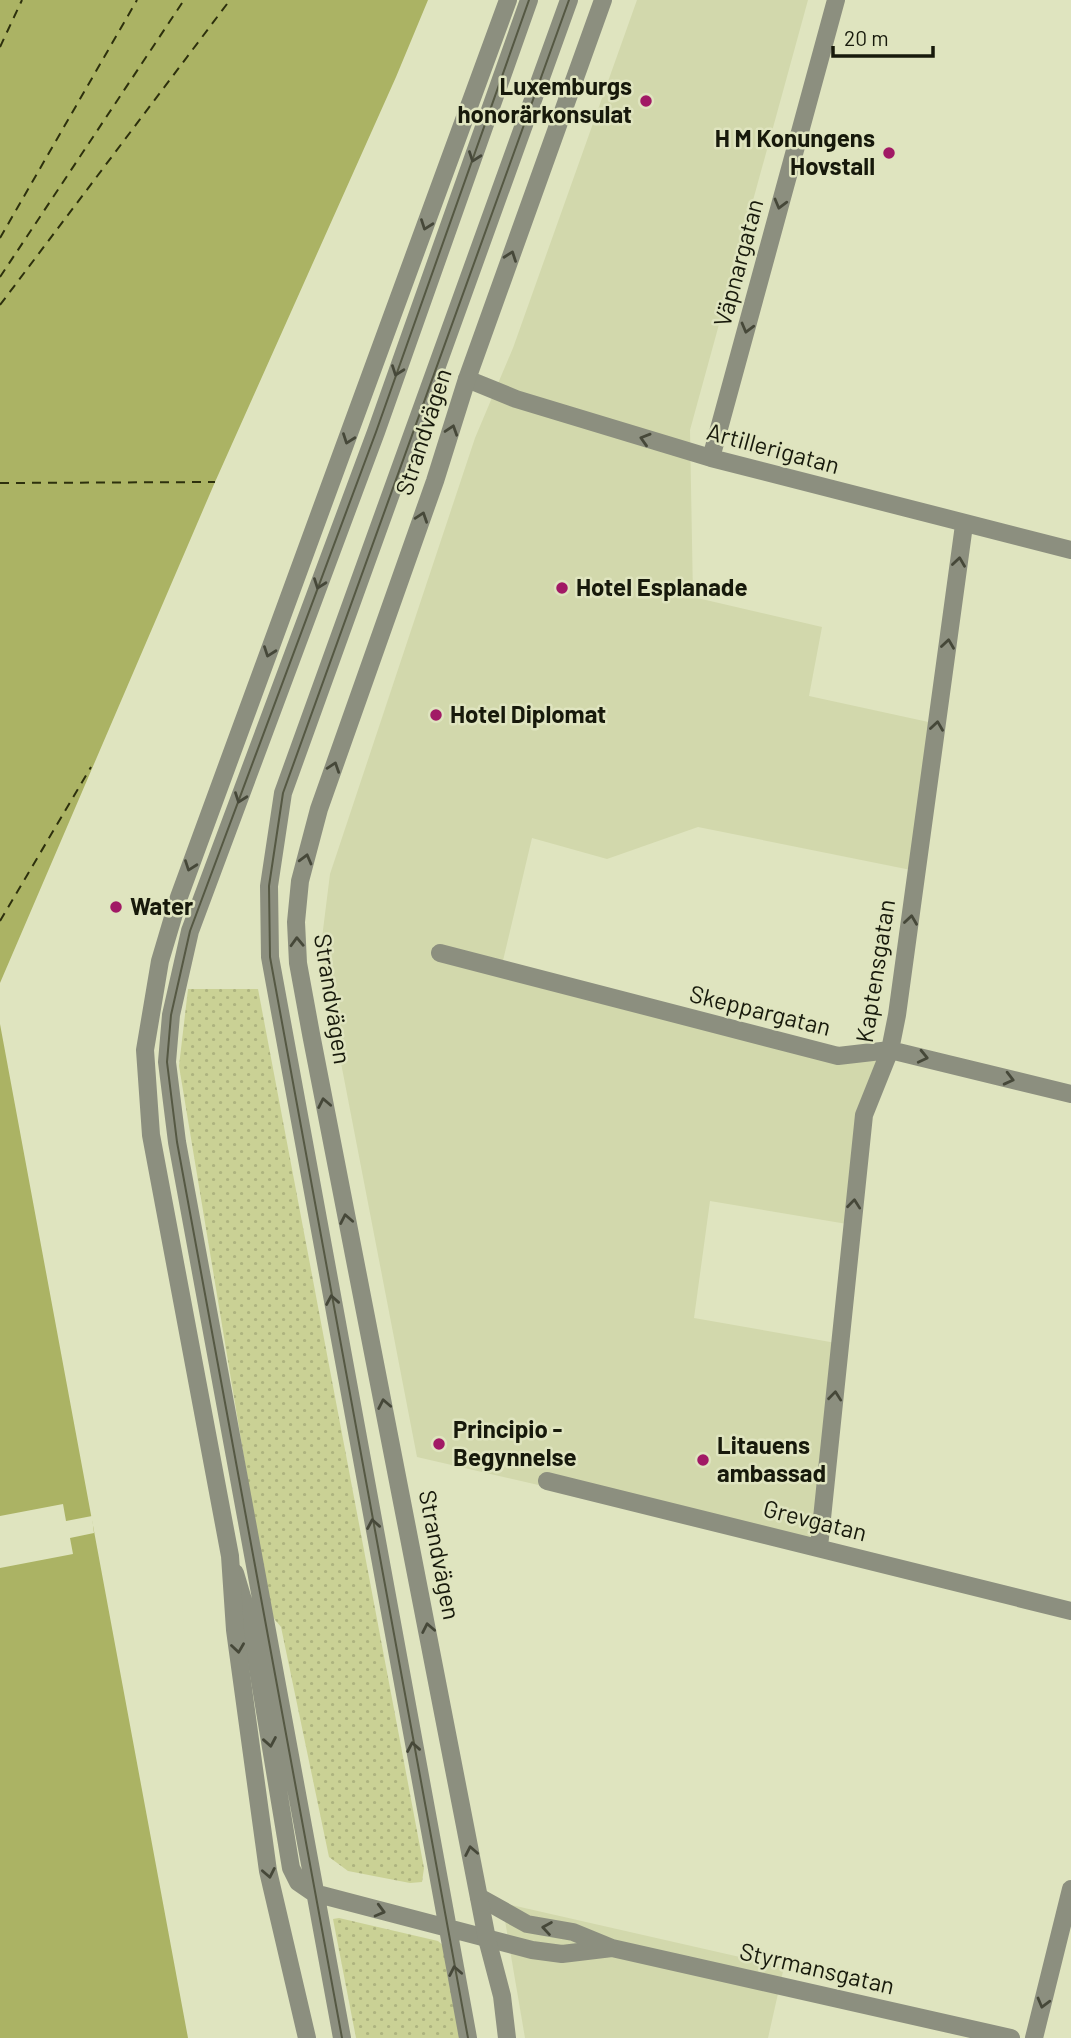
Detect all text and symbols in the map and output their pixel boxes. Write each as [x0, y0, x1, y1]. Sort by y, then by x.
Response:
scale bar [833, 14, 933, 58]
text: 20 m [844, 25, 889, 50]
place label: Luxemburgs honorärkonsulat [458, 71, 632, 128]
marker: Luxemburgs honorärkonsulat [638, 93, 654, 109]
place label: H M Konungens Hovstall [715, 123, 875, 180]
marker: H M Konungens Hovstall [881, 145, 897, 161]
one-way arrow [468, 150, 482, 162]
street label: Väpnargatan [707, 196, 769, 330]
one-way arrow [774, 198, 788, 210]
one-way arrow [420, 219, 434, 231]
one-way arrow [503, 251, 517, 263]
one-way arrow [740, 322, 755, 334]
one-way arrow [392, 364, 406, 376]
street label: Strandvägen [388, 365, 457, 499]
street label: Artillerigatan [704, 416, 843, 479]
one-way arrow [443, 425, 458, 437]
one-way arrow [640, 432, 652, 447]
one-way arrow [342, 433, 356, 445]
one-way arrow [414, 511, 428, 523]
one-way arrow [952, 556, 967, 568]
place label: Hotel Esplanade [576, 572, 748, 601]
one-way arrow [313, 578, 327, 590]
marker: Hotel Esplanade [554, 580, 570, 596]
one-way arrow [940, 638, 955, 650]
one-way arrow [263, 646, 277, 658]
place label: Hotel Diplomat [450, 699, 606, 728]
marker: Hotel Diplomat [428, 707, 444, 723]
one-way arrow [929, 720, 944, 732]
one-way arrow [326, 761, 340, 773]
one-way arrow [234, 791, 248, 803]
one-way arrow [297, 853, 312, 865]
one-way arrow [185, 859, 199, 871]
place label: Water [130, 891, 193, 920]
street label: Kaptensgatan [849, 897, 900, 1045]
marker: Water [108, 899, 124, 915]
one-way arrow [903, 914, 918, 926]
street label: Strandvägen [309, 932, 358, 1066]
one-way arrow [289, 937, 304, 948]
street label: Skeppargatan [687, 978, 834, 1041]
one-way arrow [917, 1049, 929, 1063]
one-way arrow [1003, 1070, 1015, 1085]
one-way arrow [317, 1097, 332, 1109]
one-way arrow [847, 1199, 862, 1210]
one-way arrow [340, 1213, 355, 1225]
one-way arrow [326, 1294, 341, 1306]
one-way arrow [827, 1390, 842, 1402]
one-way arrow [378, 1398, 393, 1410]
place label: Principio - Begynnelse [453, 1414, 577, 1471]
place label: Litauens ambassad [717, 1430, 826, 1487]
marker: Principio - Begynnelse [431, 1436, 447, 1452]
marker: Litauens ambassad [695, 1452, 711, 1468]
street label: Strandvägen [414, 1487, 467, 1622]
street label: Grevgatan [761, 1493, 870, 1546]
one-way arrow [366, 1518, 381, 1529]
one-way arrow [421, 1622, 436, 1634]
one-way arrow [230, 1642, 245, 1654]
one-way arrow [262, 1736, 277, 1748]
one-way arrow [407, 1741, 422, 1753]
one-way arrow [464, 1845, 479, 1857]
one-way arrow [261, 1867, 276, 1879]
one-way arrow [374, 1902, 386, 1917]
one-way arrow [541, 1921, 553, 1936]
street label: Styrmansgatan [737, 1936, 898, 1999]
one-way arrow [448, 1965, 463, 1977]
one-way arrow [1037, 1997, 1052, 2009]

